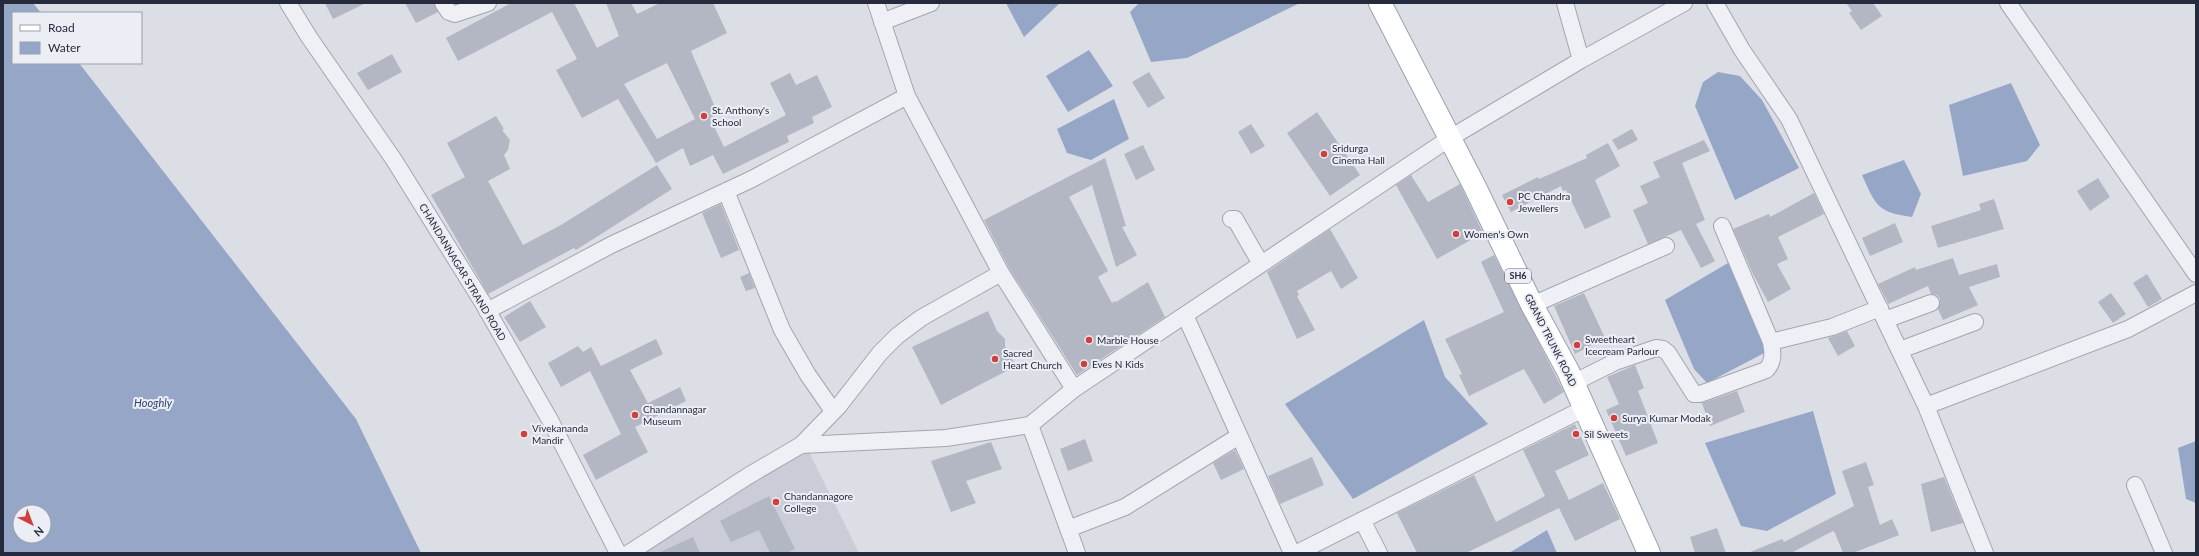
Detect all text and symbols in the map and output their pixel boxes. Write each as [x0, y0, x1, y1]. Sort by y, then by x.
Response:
legend [12, 12, 142, 64]
text: Road [48, 20, 75, 35]
text: Water [48, 40, 81, 55]
place label: St. Anthony's School [712, 104, 769, 128]
marker: St. Anthony's School [699, 111, 709, 121]
place label: Sridurga Cinema Hall [1332, 142, 1385, 166]
marker: Sridurga Cinema Hall [1319, 149, 1329, 159]
place label: PC Chandra Jewellers [1518, 190, 1570, 214]
marker: PC Chandra Jewellers [1505, 197, 1515, 207]
street label: CHANDANNAGAR STRAND ROAD [417, 201, 509, 343]
place label: Women's Own [1464, 228, 1529, 240]
marker: Women's Own [1451, 229, 1461, 239]
road number: SH6 [1505, 269, 1531, 283]
street label: GRAND TRUNK ROAD [1522, 292, 1580, 389]
place label: Sweetheart Icecream Parlour [1585, 333, 1659, 357]
place label: Marble House [1097, 334, 1159, 346]
marker: Marble House [1084, 335, 1094, 345]
marker: Sweetheart Icecream Parlour [1572, 340, 1582, 350]
place label: Sacred Heart Church [1003, 347, 1062, 371]
marker: Sacred Heart Church [990, 354, 1000, 364]
place label: Eves N Kids [1092, 358, 1144, 370]
marker: Eves N Kids [1079, 359, 1089, 369]
water label: Hooghly [134, 396, 173, 409]
place label: Chandannagar Museum [643, 403, 707, 427]
marker: Chandannagar Museum [630, 410, 640, 420]
place label: Surya Kumar Modak [1622, 412, 1712, 424]
marker: Surya Kumar Modak [1609, 413, 1619, 423]
place label: Vivekananda Mandir [532, 422, 588, 446]
place label: Sil Sweets [1584, 428, 1628, 440]
marker: Vivekananda Mandir [519, 429, 529, 439]
marker: Sil Sweets [1571, 429, 1581, 439]
place label: Chandannagore College [784, 490, 853, 514]
marker: Chandannagore College [771, 497, 781, 507]
north arrow [12, 504, 52, 544]
text: N [32, 524, 47, 539]

